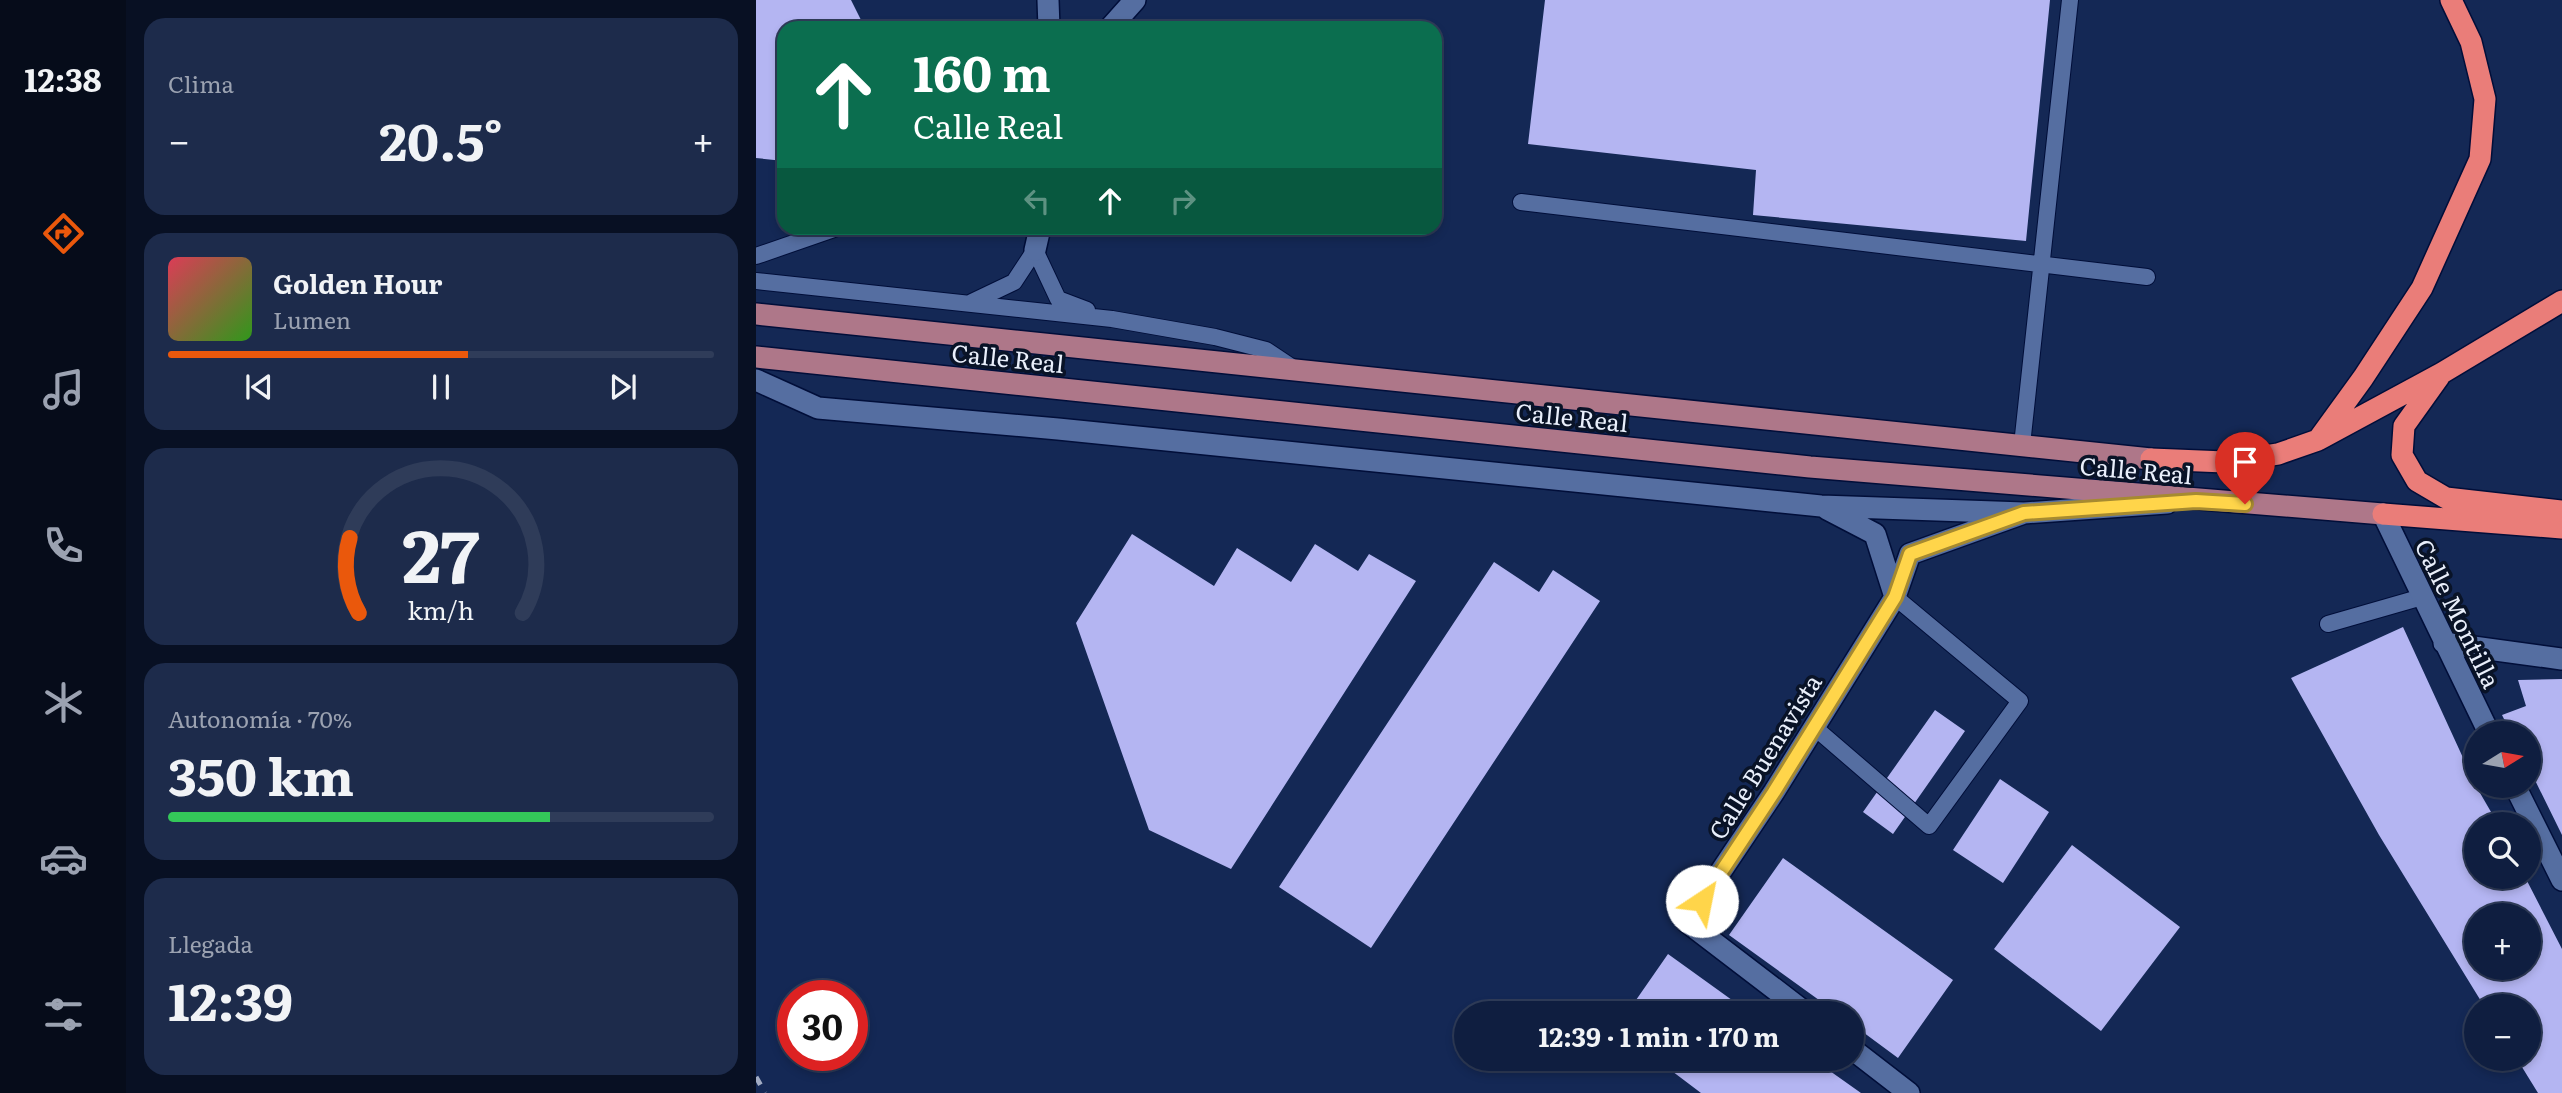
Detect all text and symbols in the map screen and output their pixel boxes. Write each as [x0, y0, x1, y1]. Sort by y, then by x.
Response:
text: 160 m [913, 34, 1051, 107]
icon: ahead [798, 49, 889, 140]
text: 12:38 [24, 54, 102, 102]
text: Clima [168, 66, 234, 100]
text: 20.5° [379, 100, 503, 177]
text: Calle Real [913, 101, 1063, 149]
text: − [168, 110, 190, 167]
text: + [692, 110, 714, 167]
icon: left [1018, 182, 1056, 220]
icon: ahead [1091, 182, 1129, 220]
icon: right [1164, 182, 1202, 220]
icon: directions [39, 209, 88, 258]
text: Golden Hour [273, 263, 442, 302]
text: Lumen [273, 302, 351, 336]
street label: Calle Real [950, 334, 1066, 380]
icon: music [39, 365, 88, 414]
icon: previous [240, 368, 278, 406]
icon: pause [422, 368, 460, 406]
icon: next [604, 368, 642, 406]
street label: Calle Real [1514, 393, 1630, 439]
pin [2215, 432, 2275, 504]
icon: arrive [2226, 443, 2264, 481]
street label: Calle Real [2078, 447, 2194, 491]
text: 27 [402, 497, 480, 605]
icon: phone [39, 521, 88, 570]
street label: Calle Montilla [2408, 533, 2510, 693]
text: km/h [408, 590, 474, 627]
street label: Calle Buenavista [1699, 667, 1829, 845]
icon: climate [39, 678, 88, 727]
text: Autonomía · 70% [168, 701, 352, 735]
north arrow [2464, 721, 2541, 798]
map controls [2464, 721, 2541, 1071]
text: 350 km [168, 735, 354, 812]
button: search [2464, 812, 2541, 889]
icon: car [39, 834, 88, 883]
position arrow [1665, 864, 1739, 938]
button: + [2464, 903, 2541, 980]
text: Llegada [168, 926, 253, 960]
text: 12:39 [168, 960, 293, 1037]
speed limit sign: 30 [777, 980, 868, 1071]
icon: filters [39, 990, 88, 1039]
button: − [2464, 994, 2541, 1071]
text: 12:39 · 1 min · 170 m [1538, 1016, 1780, 1055]

